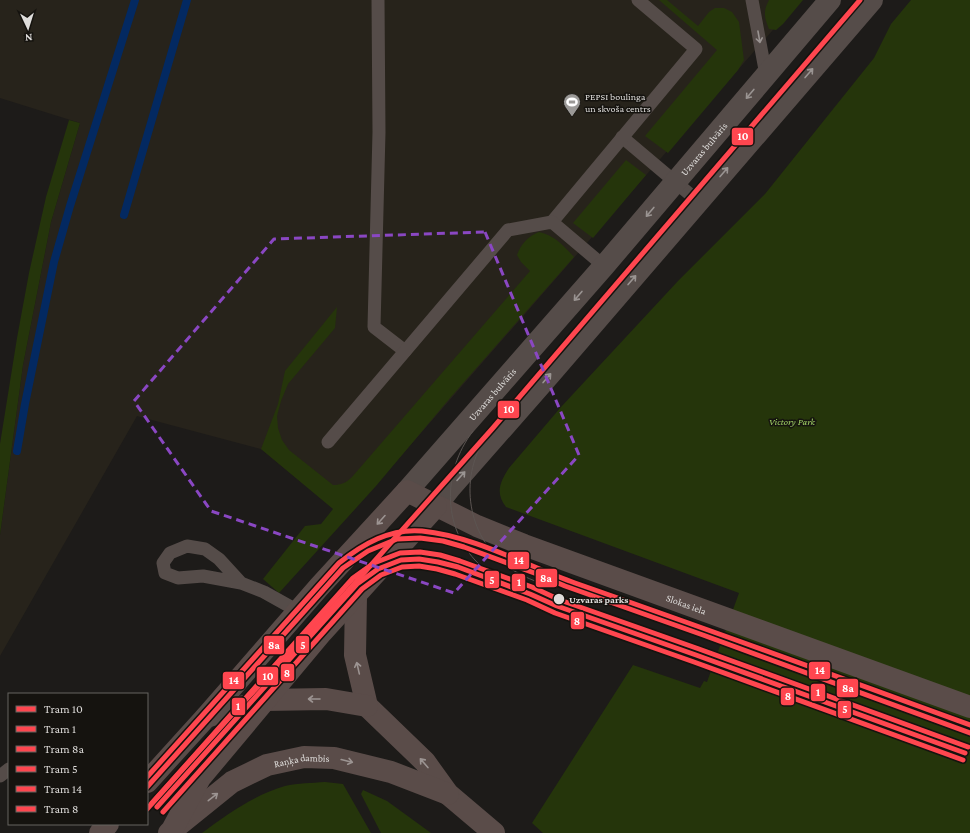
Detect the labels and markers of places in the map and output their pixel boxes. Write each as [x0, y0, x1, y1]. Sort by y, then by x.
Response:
place label: PEPSI boulinga un skvoša centrs [585, 91, 651, 114]
sports icon: PEPSI boulinga un skvoša centrs [562, 92, 582, 117]
marker: Uzvaras parks [552, 592, 566, 606]
place label: Uzvaras parks [569, 594, 628, 605]

